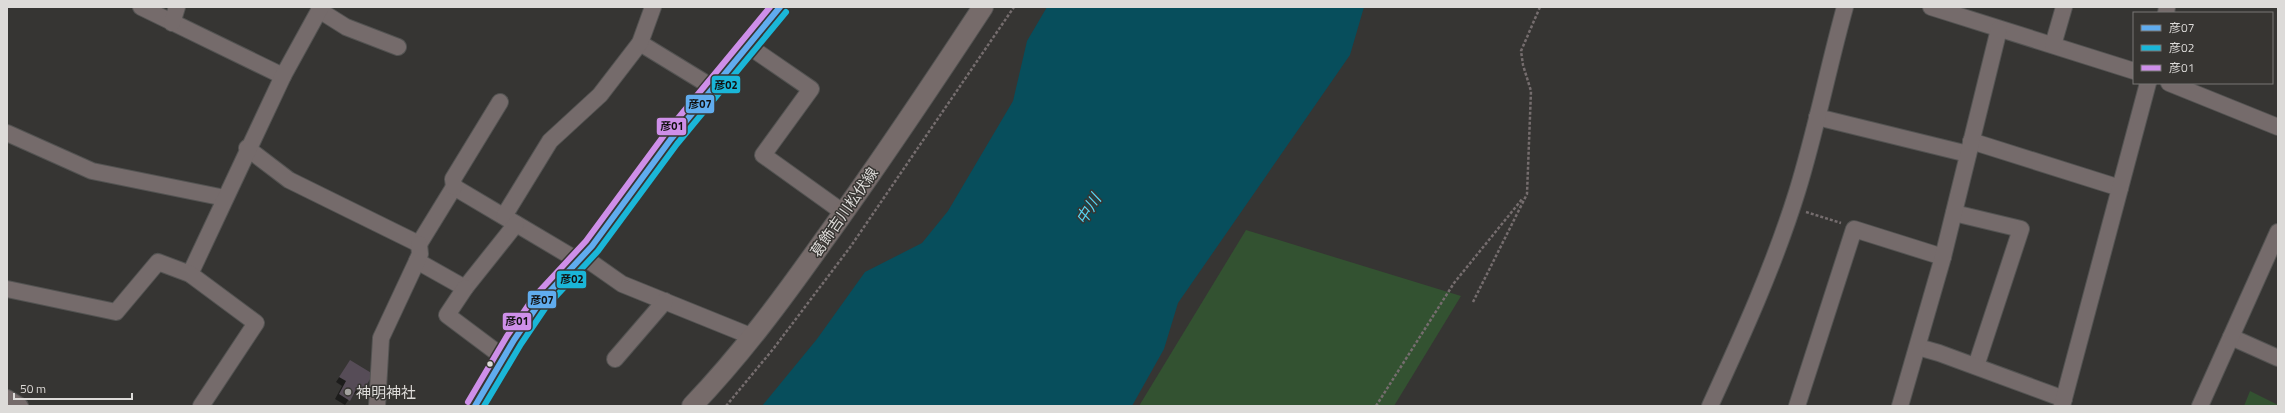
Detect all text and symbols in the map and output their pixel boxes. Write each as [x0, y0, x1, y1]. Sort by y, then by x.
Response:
legend [2133, 12, 2273, 84]
text: 彦07 [2169, 18, 2194, 37]
text: 彦02 [2169, 38, 2194, 57]
text: 彦01 [2169, 58, 2194, 77]
line badge: 彦02 [711, 75, 741, 94]
text: 彦02 [714, 77, 738, 93]
line badge: 彦07 [685, 94, 715, 114]
text: 彦07 [688, 96, 712, 112]
line badge: 彦01 [656, 117, 687, 136]
text: 彦01 [660, 118, 684, 134]
street label: 葛飾吉川松伏線 [804, 162, 884, 262]
water label: 中川 [1069, 187, 1108, 229]
line badge: 彦02 [556, 270, 587, 289]
text: 彦02 [560, 271, 584, 287]
line badge: 彦07 [527, 290, 557, 309]
text: 彦07 [530, 292, 554, 308]
line badge: 彦01 [502, 312, 532, 331]
text: 彦01 [505, 313, 529, 329]
unlabelled marker [485, 359, 495, 369]
scale bar [14, 375, 132, 401]
text: 50 m [20, 379, 46, 398]
place label: 神明神社 [356, 381, 416, 404]
marker: 神明神社 [343, 387, 353, 397]

